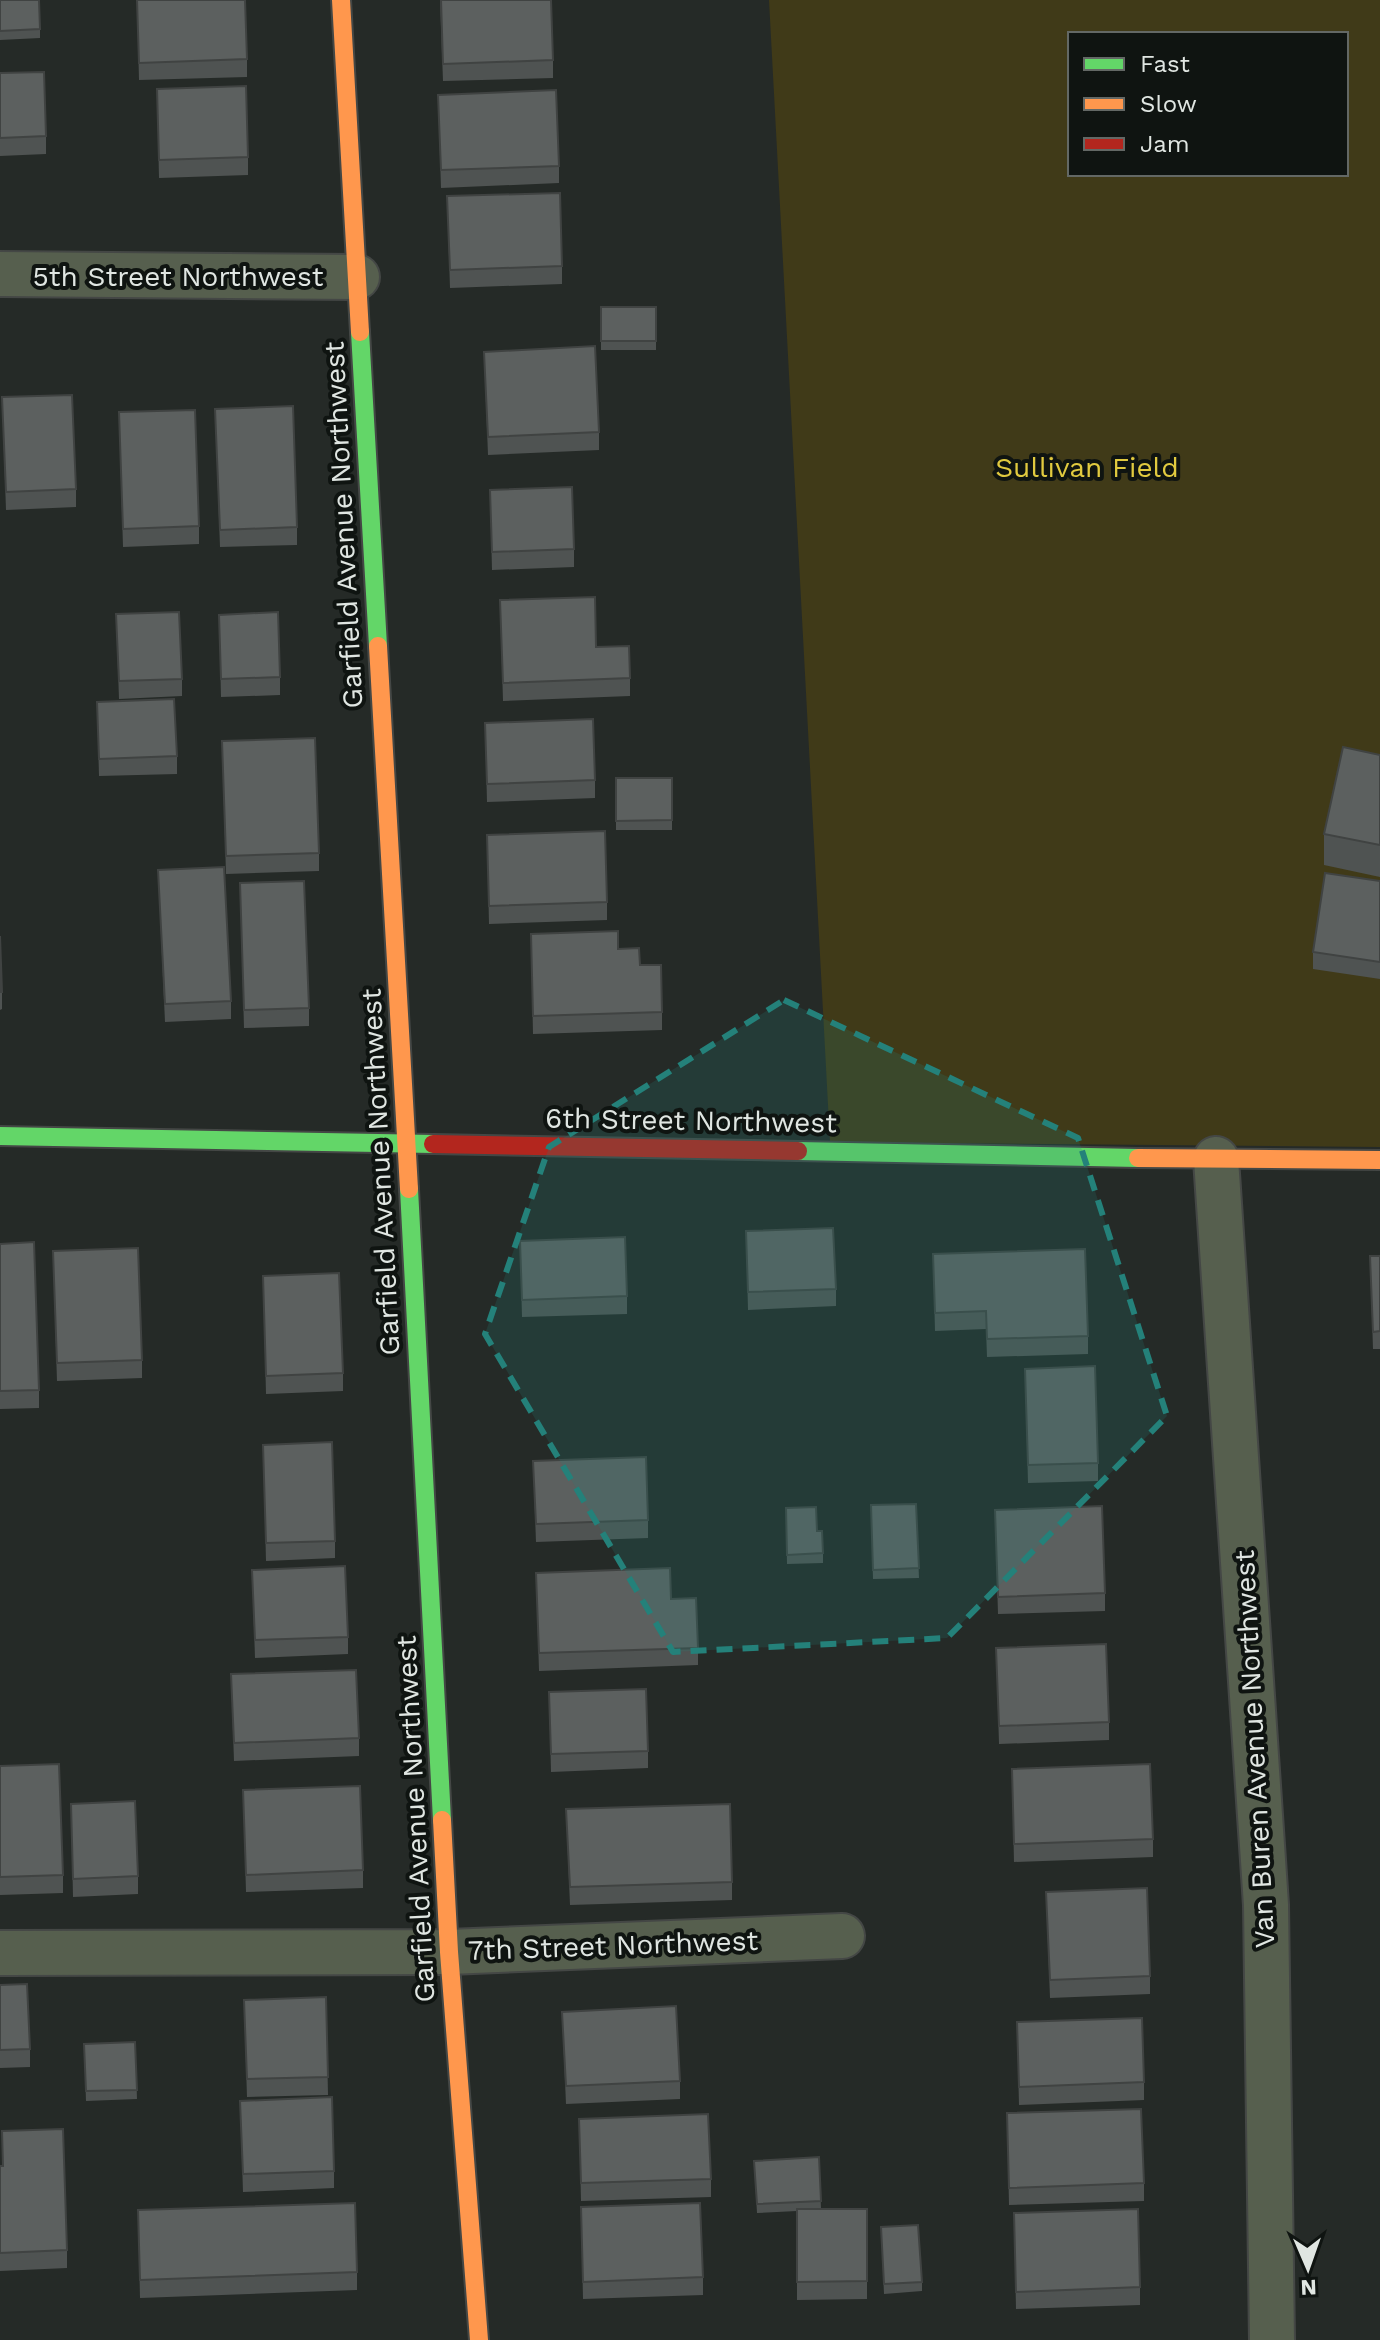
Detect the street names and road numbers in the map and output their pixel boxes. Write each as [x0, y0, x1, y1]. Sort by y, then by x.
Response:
street label: 5th Street Northwest [33, 260, 324, 293]
street label: Garfield Avenue Northwest [317, 340, 370, 709]
street label: Garfield Avenue Northwest [354, 987, 407, 1356]
street label: 6th Street Northwest [545, 1101, 837, 1140]
street label: Van Buren Avenue Northwest [1228, 1549, 1281, 1949]
street label: Garfield Avenue Northwest [389, 1634, 442, 2003]
street label: 7th Street Northwest [467, 1924, 759, 1967]

